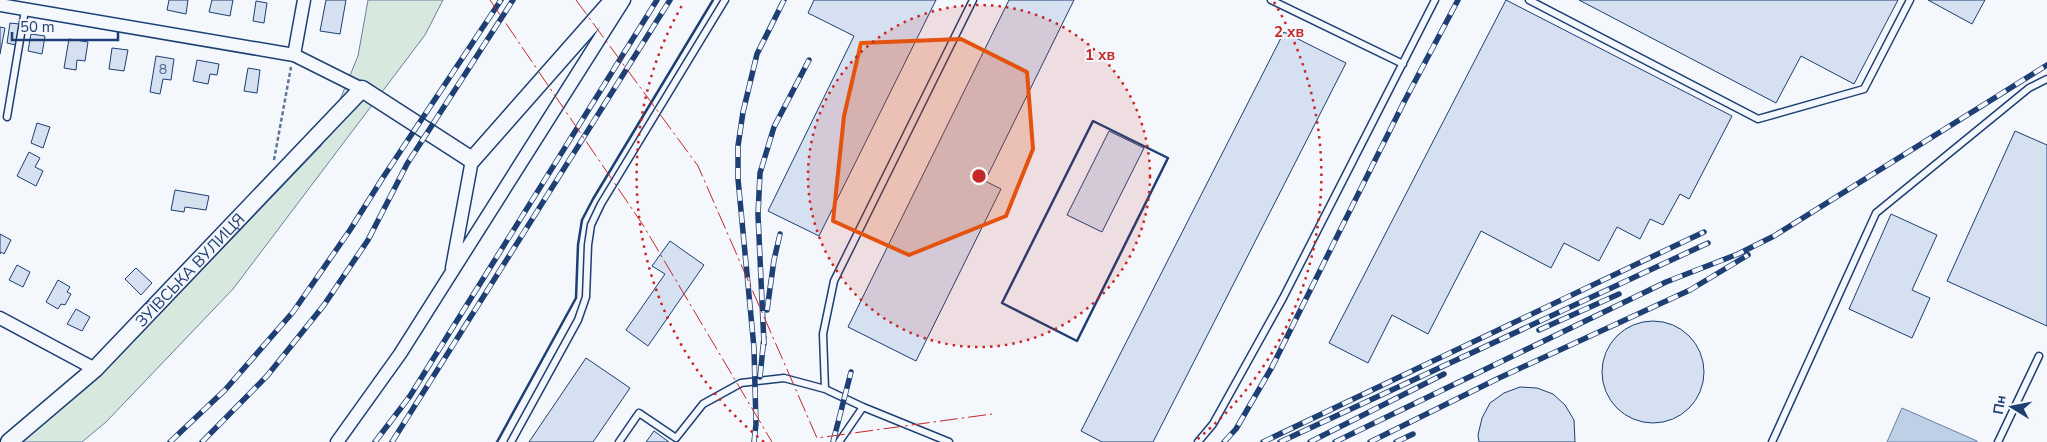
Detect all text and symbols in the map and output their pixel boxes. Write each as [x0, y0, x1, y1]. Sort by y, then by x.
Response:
scale bar [12, 10, 119, 42]
text: 50 m [20, 17, 55, 37]
text: 2 хв [1274, 22, 1304, 42]
text: 1 хв [1085, 45, 1115, 65]
house number: 8 [159, 60, 167, 79]
centre of rings [970, 167, 988, 185]
street label: ЗУЇВСЬКА ВУЛИЦЯ [131, 209, 250, 332]
north arrow [1987, 382, 2037, 432]
text: Пн [1989, 394, 2011, 416]

